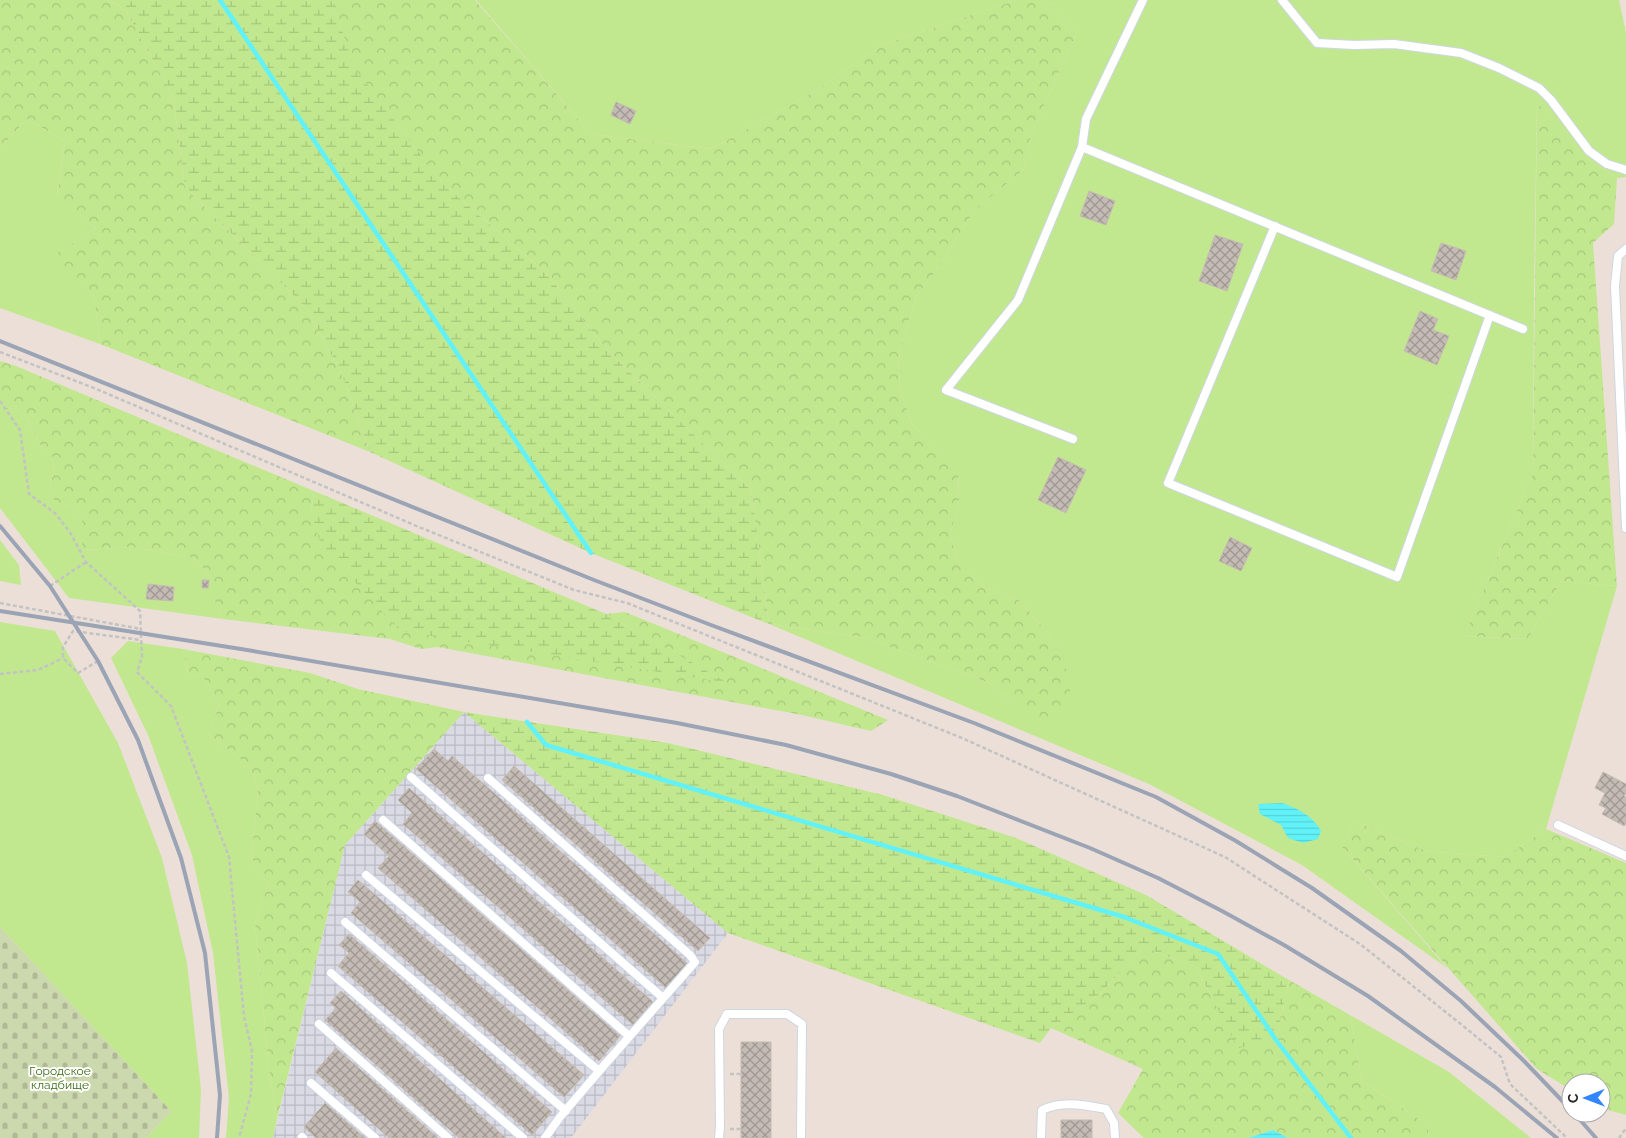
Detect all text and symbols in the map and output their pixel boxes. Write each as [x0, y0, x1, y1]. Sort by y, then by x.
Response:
park label: Городское кладбище [29, 1064, 91, 1092]
north arrow [1561, 1073, 1611, 1123]
text: С [1565, 1093, 1581, 1103]

